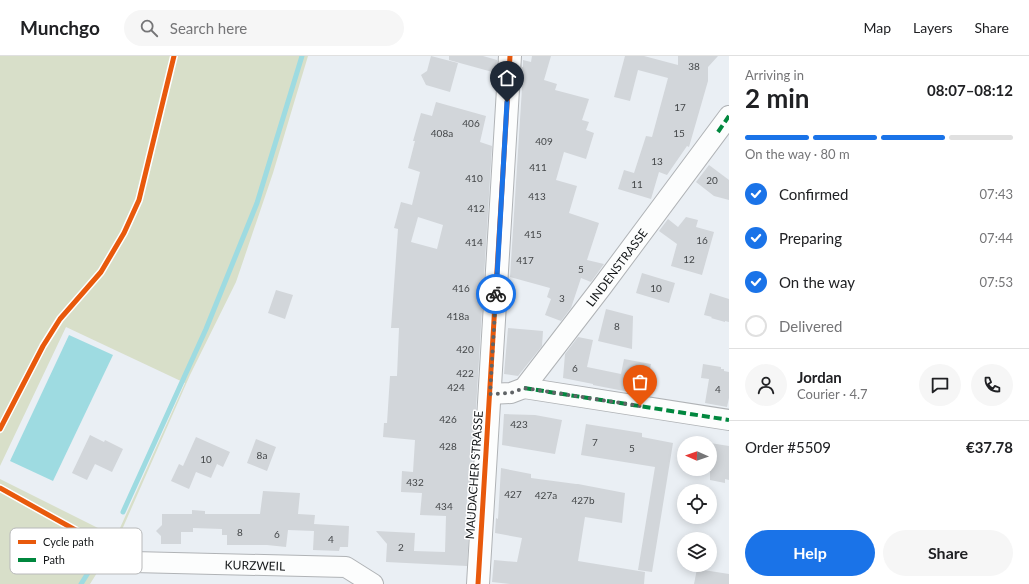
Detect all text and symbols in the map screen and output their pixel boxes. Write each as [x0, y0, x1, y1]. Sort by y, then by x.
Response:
search box [124, 10, 404, 46]
text: Munchgo [20, 16, 100, 39]
icon: search [138, 17, 160, 39]
text: Search here [170, 19, 247, 37]
text: Map [863, 19, 891, 36]
text: Layers [913, 19, 953, 36]
text: Share [975, 19, 1009, 36]
house number: 38 [688, 60, 700, 72]
pin [490, 61, 524, 102]
icon: home [496, 67, 518, 89]
text: Arriving in [745, 67, 804, 83]
text: 08:07–08:12 [927, 81, 1013, 99]
text: 2 min [745, 82, 809, 114]
house number: 17 [674, 101, 686, 113]
house number: 406 [462, 117, 480, 129]
house number: 408a [431, 127, 453, 139]
house number: 15 [673, 127, 685, 139]
house number: 409 [535, 135, 553, 147]
text: On the way · 80 m [745, 146, 850, 162]
house number: 13 [651, 155, 663, 167]
house number: 411 [529, 161, 547, 173]
house number: 410 [465, 172, 483, 184]
house number: 20 [706, 174, 718, 186]
house number: 11 [631, 178, 643, 190]
icon: check [745, 183, 767, 205]
text: Confirmed [779, 185, 848, 203]
text: 07:43 [980, 186, 1013, 202]
house number: 413 [528, 190, 546, 202]
house number: 412 [467, 202, 485, 214]
street label: LINDENSTRASSE [582, 225, 650, 309]
icon: check [745, 227, 767, 249]
house number: 415 [524, 228, 542, 240]
text: Preparing [779, 229, 842, 247]
text: 07:44 [980, 230, 1013, 246]
house number: 16 [696, 234, 708, 246]
house number: 414 [465, 236, 483, 248]
house number: 12 [683, 253, 695, 265]
house number: 417 [516, 254, 534, 266]
house number: 5 [578, 263, 584, 275]
icon: check [745, 271, 767, 293]
text: On the way [779, 273, 855, 291]
courier [476, 274, 516, 314]
text: 07:53 [980, 274, 1013, 290]
house number: 416 [452, 282, 470, 294]
house number: 10 [650, 282, 662, 294]
icon: bike [485, 283, 507, 305]
house number: 3 [559, 292, 565, 304]
house number: 418a [447, 310, 469, 322]
text: Delivered [779, 317, 842, 335]
house number: 8 [614, 320, 620, 332]
house number: 420 [456, 343, 474, 355]
house number: 6 [572, 362, 578, 374]
button: person [745, 364, 787, 406]
button: chat [919, 364, 961, 406]
button: phone [971, 364, 1013, 406]
pin [623, 365, 657, 406]
house number: 422 [456, 367, 474, 379]
text: Jordan [797, 368, 842, 386]
icon: bag [629, 371, 651, 393]
house number: 424 [447, 381, 465, 393]
house number: 4 [715, 383, 721, 395]
text: Courier · 4.7 [797, 386, 868, 402]
street label: MAUDACHER STRASSE [462, 410, 486, 540]
house number: 426 [439, 413, 457, 425]
house number: 423 [510, 418, 528, 430]
house number: 7 [592, 436, 598, 448]
north arrow [677, 436, 717, 476]
map controls [677, 436, 717, 572]
text: Order #5509 [745, 438, 831, 456]
text: €37.78 [966, 438, 1013, 456]
house number: 428 [439, 440, 457, 452]
house number: 5 [629, 442, 635, 454]
house number: 8a [257, 449, 267, 461]
house number: 10 [200, 453, 212, 465]
house number: 432 [406, 476, 424, 488]
button: locate [677, 484, 717, 524]
house number: 427 [504, 488, 522, 500]
house number: 427a [535, 489, 557, 501]
house number: 427b [571, 494, 595, 506]
house number: 434 [435, 500, 453, 512]
house number: 8 [237, 526, 243, 538]
legend [10, 528, 142, 574]
house number: 6 [274, 528, 280, 540]
button: Help [745, 530, 875, 576]
button: Share [883, 530, 1013, 576]
button: layers [677, 532, 717, 572]
house number: 4 [328, 533, 334, 545]
text: Cycle path [43, 535, 94, 548]
house number: 2 [398, 541, 404, 553]
text: Path [43, 553, 65, 566]
street label: KURZWEIL [225, 557, 285, 573]

